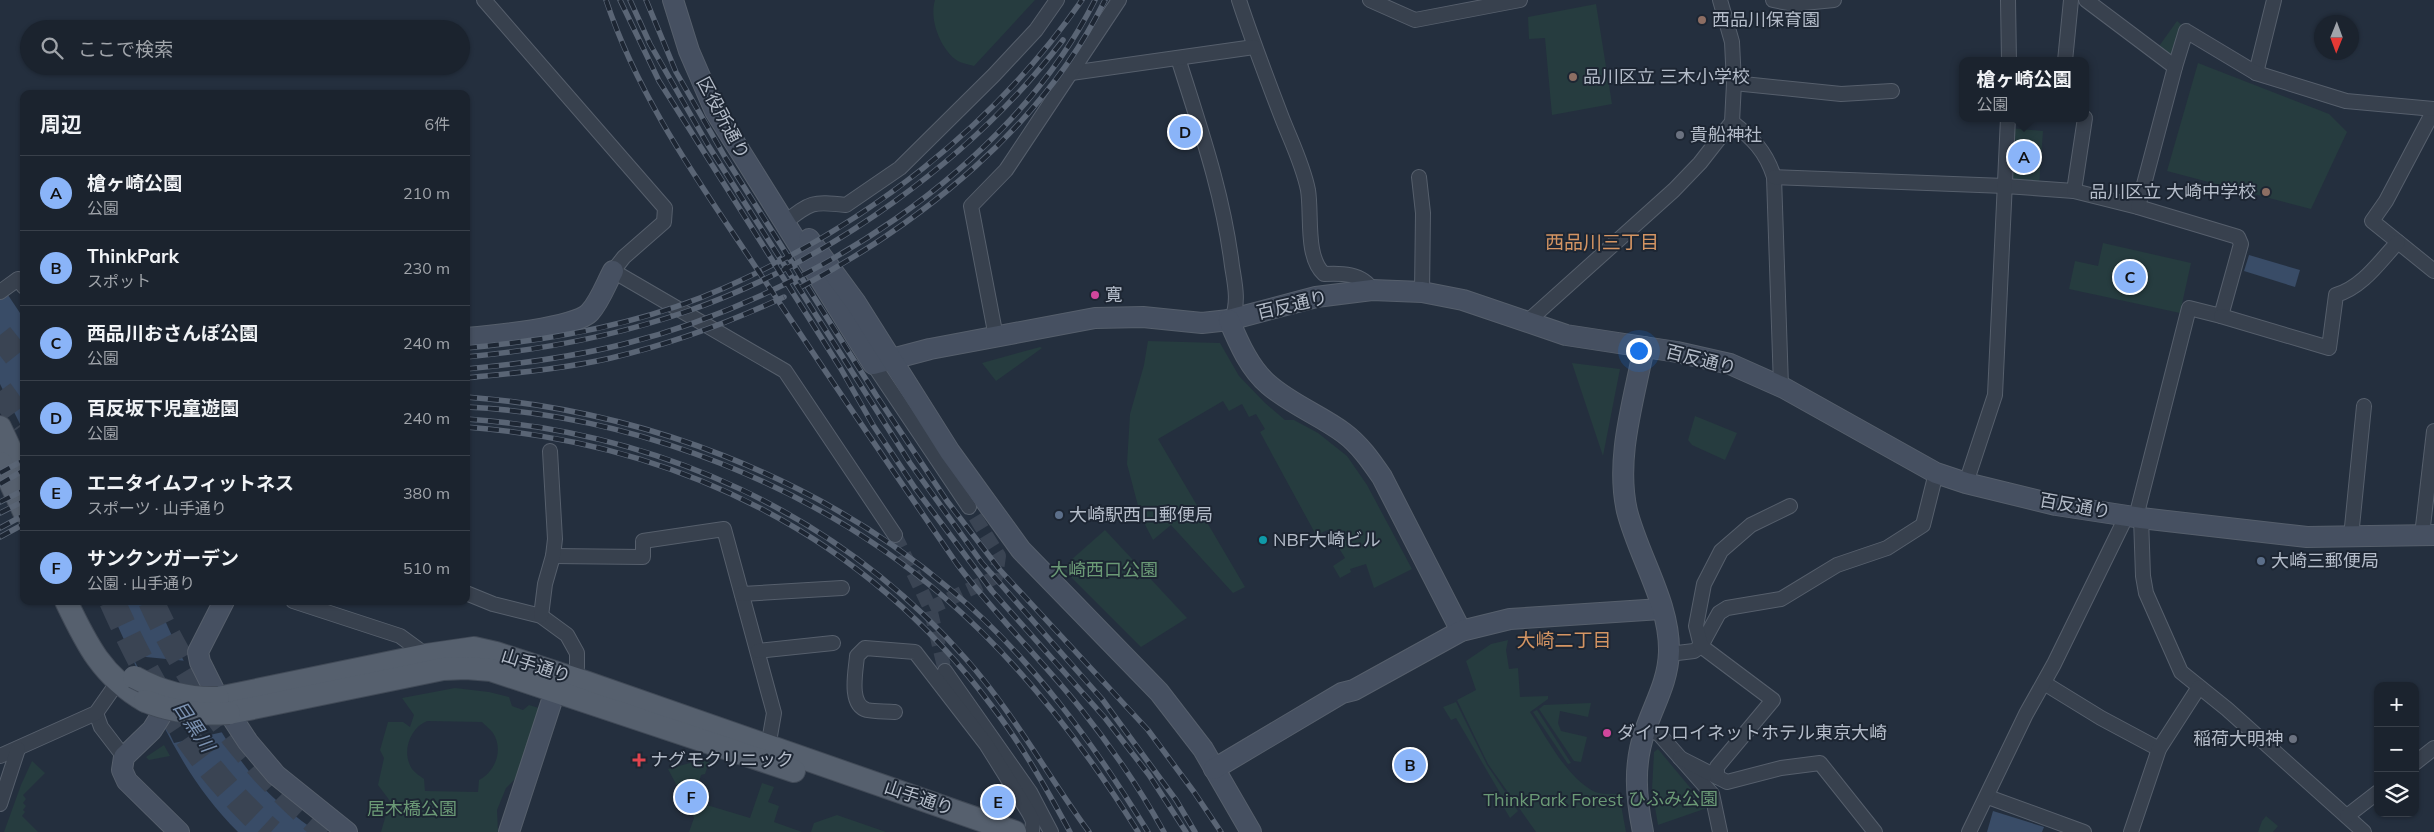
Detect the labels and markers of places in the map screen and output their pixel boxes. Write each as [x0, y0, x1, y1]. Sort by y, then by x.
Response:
place label: 西品川保育園 [1712, 8, 1820, 31]
marker: 西品川保育園 [1696, 14, 1708, 26]
place label: 品川区立 三木小学校 [1583, 65, 1750, 88]
marker: 品川区立 三木小学校 [1567, 71, 1579, 83]
pin: D [1169, 113, 1201, 151]
place label: 貴船神社 [1690, 123, 1762, 146]
marker: 貴船神社 [1674, 129, 1686, 141]
pin: A [2008, 138, 2040, 176]
place label: 品川区立 大崎中学校 [2089, 180, 2256, 203]
marker: 品川区立 大崎中学校 [2260, 186, 2272, 198]
pin: C [2114, 258, 2146, 296]
place label: 寛 [1105, 283, 1123, 306]
marker: 寛 [1089, 289, 1101, 301]
place label: 大崎駅西口郵便局 [1069, 503, 1213, 526]
marker: 大崎駅西口郵便局 [1053, 509, 1065, 521]
place label: NBF大崎ビル [1273, 528, 1381, 551]
marker: NBF大崎ビル [1257, 534, 1269, 546]
place label: 大崎三郵便局 [2271, 549, 2379, 572]
marker: 大崎三郵便局 [2255, 555, 2267, 567]
place label: ダイワロイネットホテル東京大崎 [1617, 721, 1887, 744]
marker: ダイワロイネットホテル東京大崎 [1601, 727, 1613, 739]
place label: 稲荷大明神 [2193, 727, 2283, 750]
marker: 稲荷大明神 [2287, 733, 2299, 745]
pin: B [1394, 746, 1426, 784]
place label: ナグモクリニック [650, 748, 794, 771]
marker: ナグモクリニック [632, 753, 646, 767]
pin: F [675, 778, 707, 816]
pin: E [982, 783, 1014, 821]

